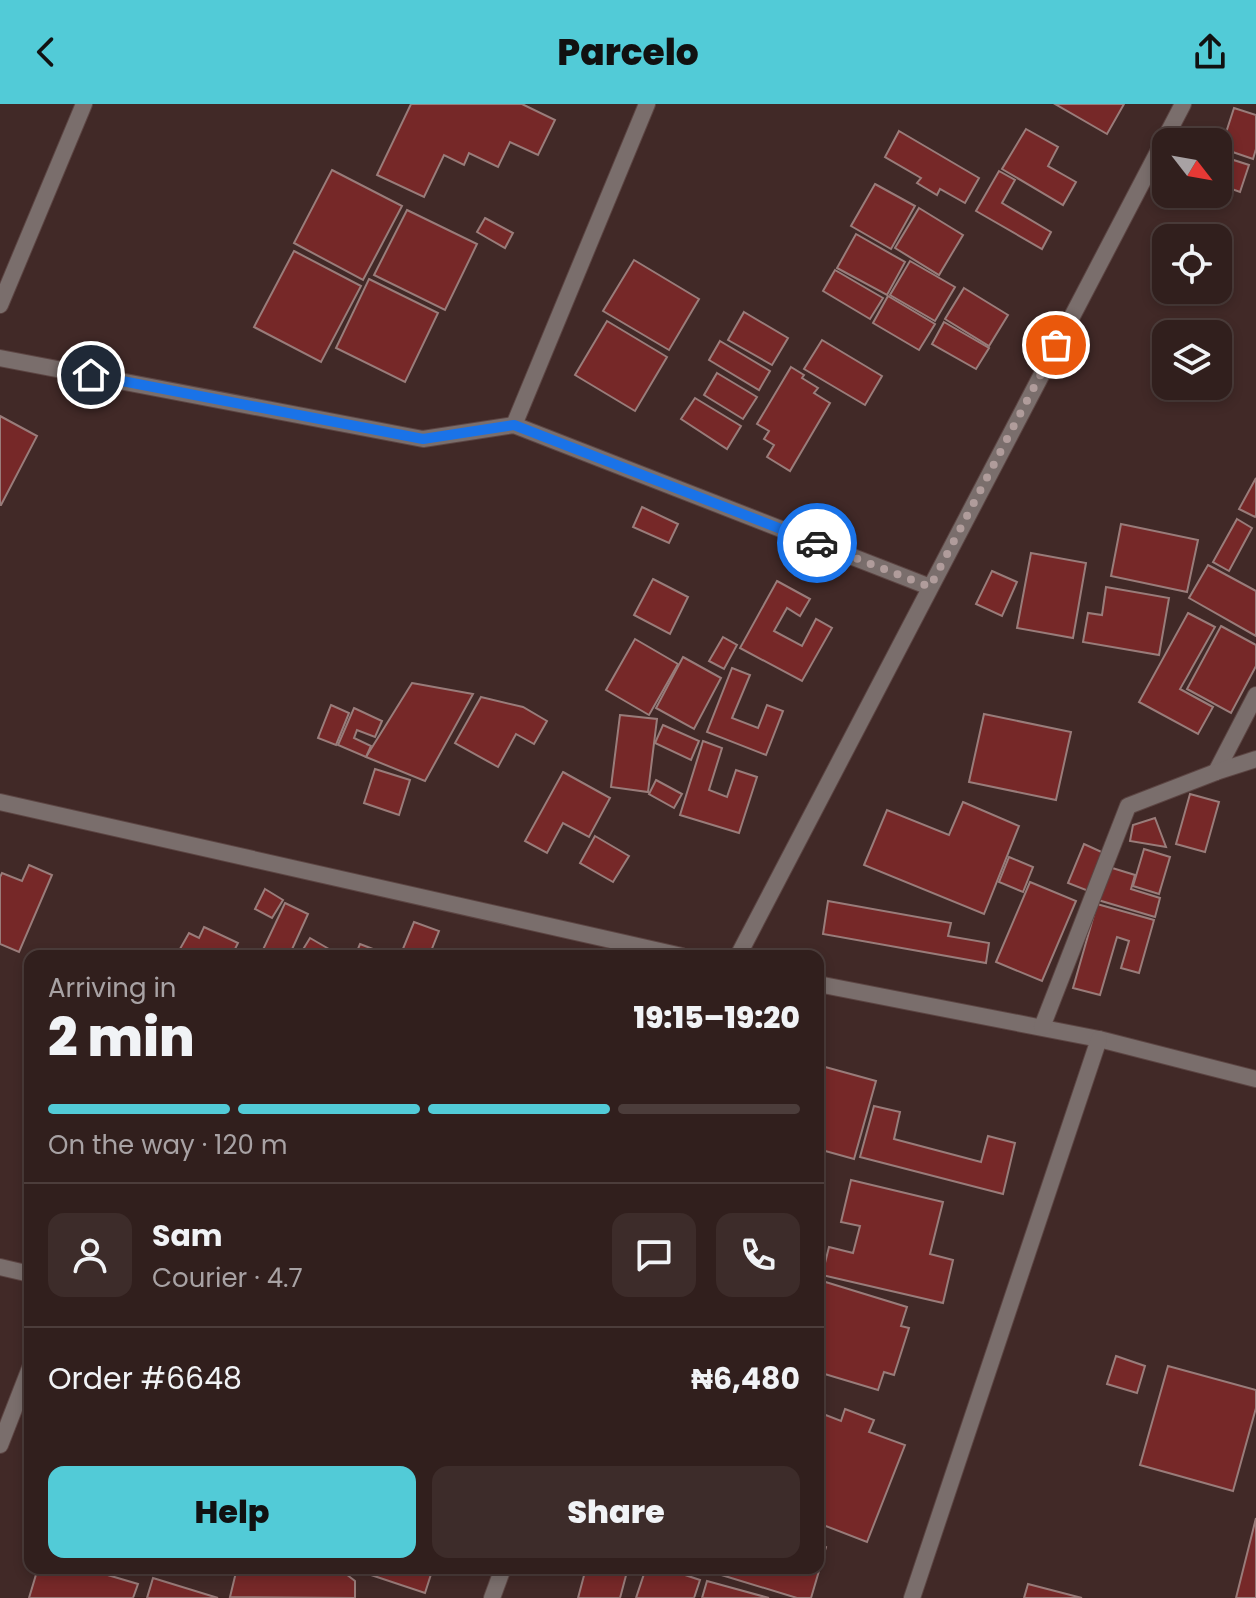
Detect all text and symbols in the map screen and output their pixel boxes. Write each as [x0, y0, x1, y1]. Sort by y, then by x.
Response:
text: Parcelo [557, 27, 699, 78]
icon: back [24, 30, 68, 74]
icon: share [1188, 30, 1232, 74]
north arrow [1152, 128, 1232, 208]
map controls [1152, 128, 1232, 400]
button: locate [1152, 224, 1232, 304]
pin [1022, 311, 1090, 379]
button: layers [1152, 320, 1232, 400]
icon: bag [1034, 323, 1078, 367]
pin [57, 341, 125, 409]
icon: home [69, 353, 113, 397]
courier [777, 503, 857, 583]
icon: car [795, 521, 839, 565]
text: Arriving in [48, 970, 177, 1006]
text: 19:15–19:20 [634, 996, 800, 1039]
text: 2 min [48, 1001, 195, 1074]
text: On the way · 120 m [48, 1127, 287, 1163]
button: person [48, 1213, 132, 1297]
button: chat [612, 1213, 696, 1297]
button: phone [716, 1213, 800, 1297]
text: Sam [152, 1214, 223, 1257]
text: Courier · 4.7 [152, 1260, 303, 1296]
text: Order #6648 [48, 1357, 242, 1400]
text: ₦6,480 [691, 1357, 800, 1400]
button: Help [48, 1466, 416, 1558]
button: Share [432, 1466, 800, 1558]

